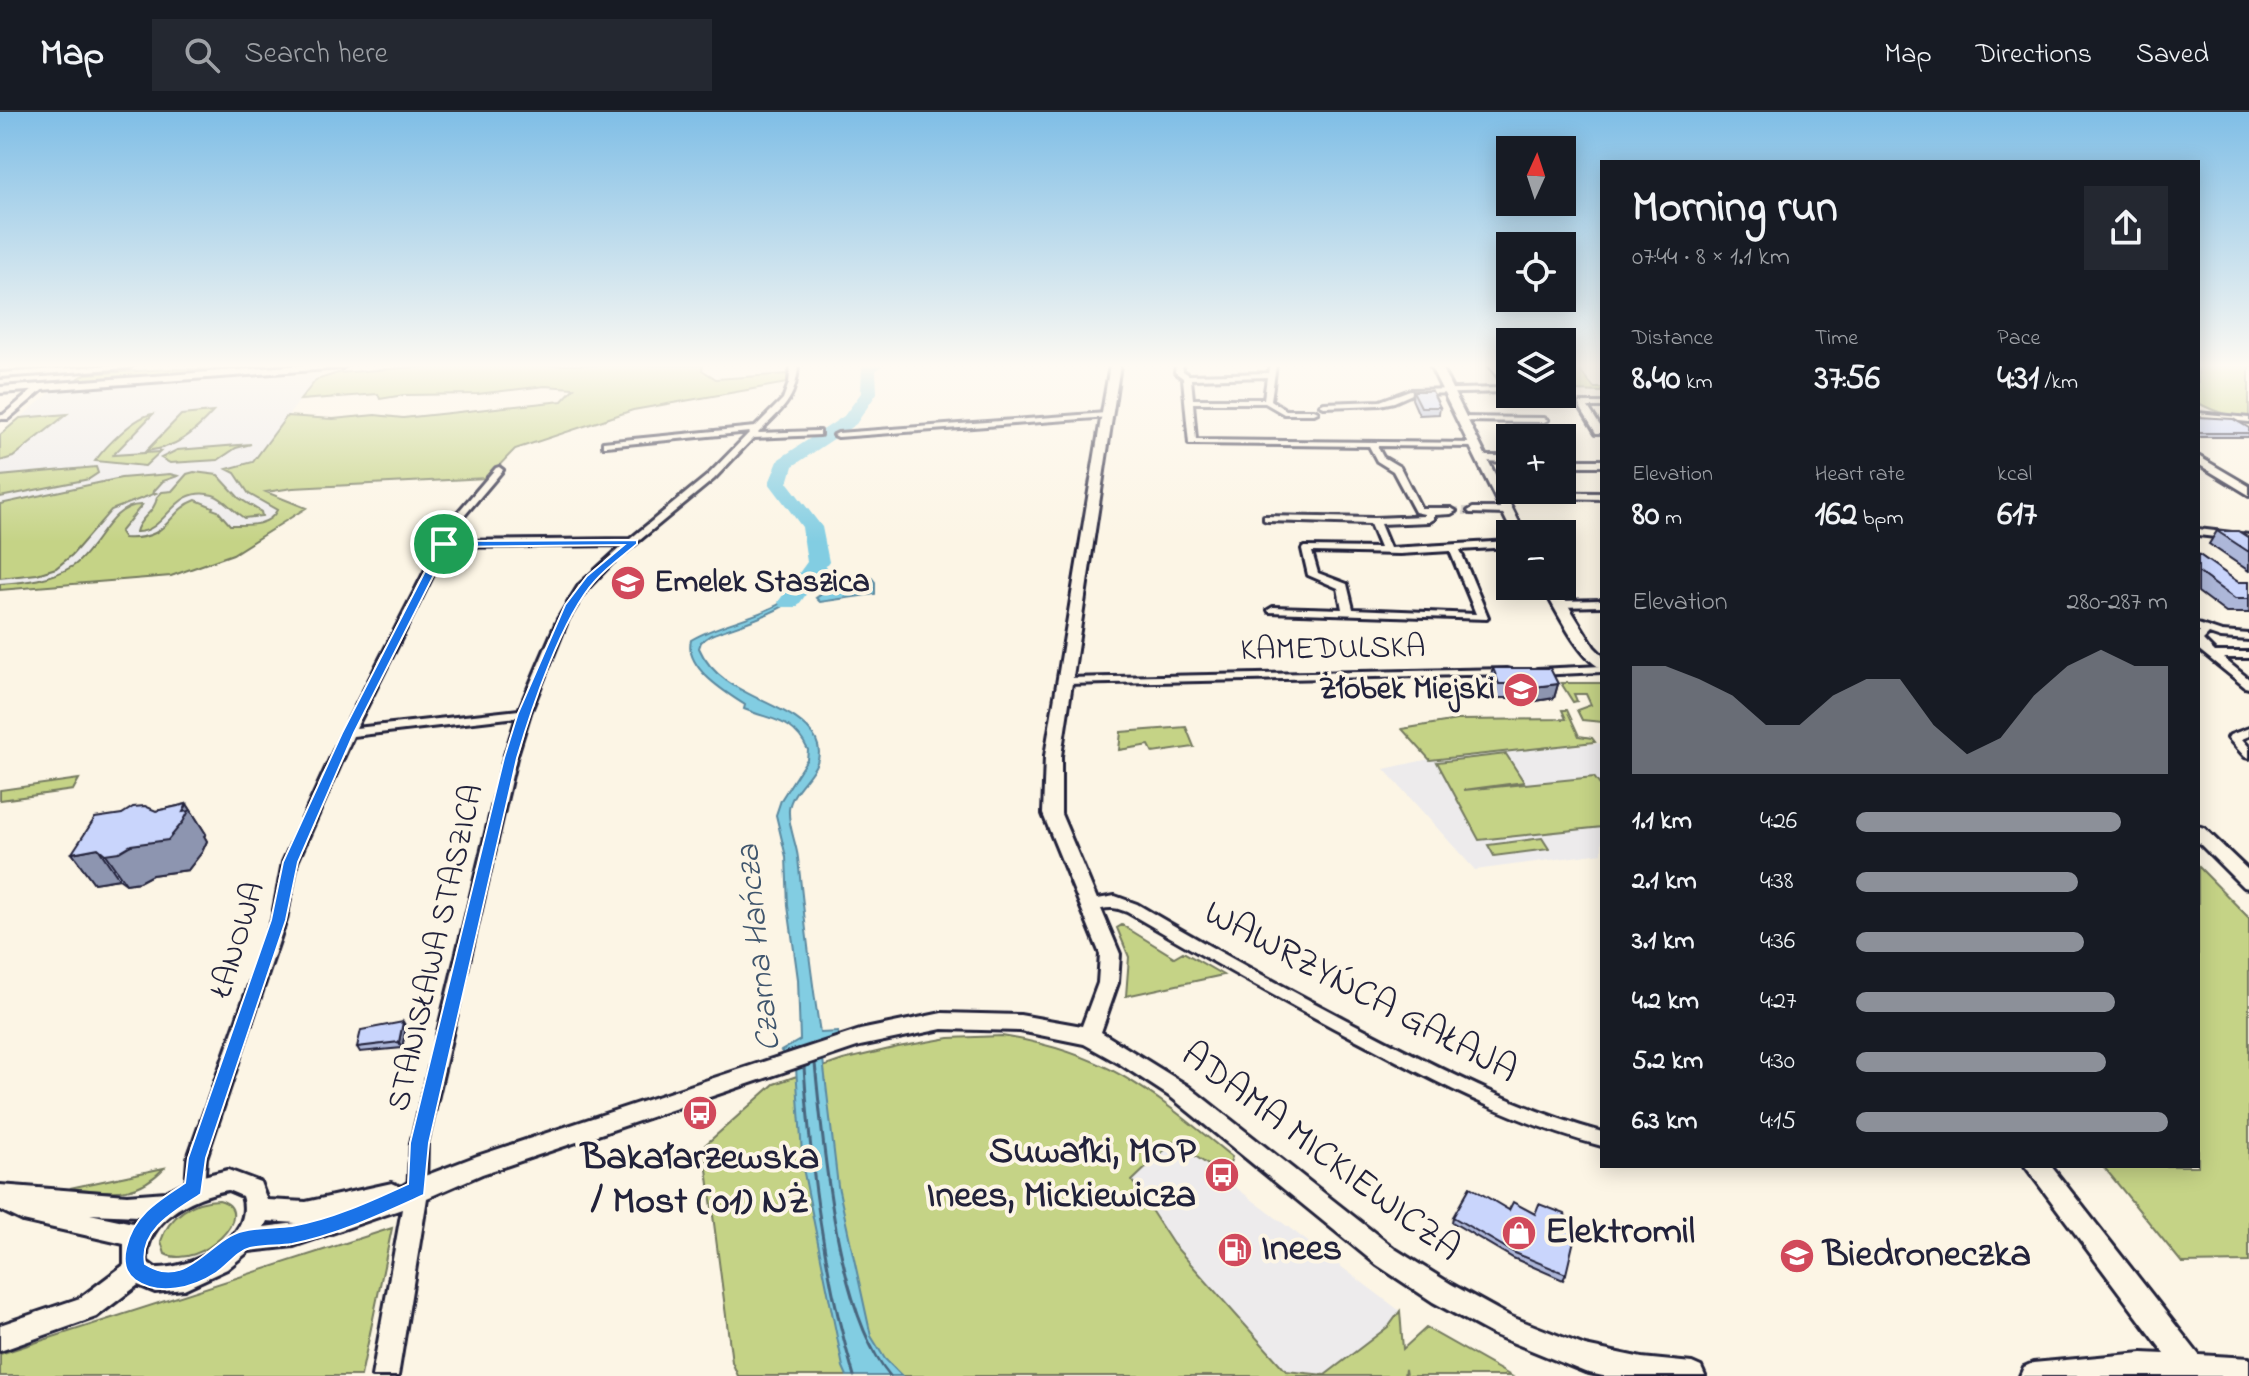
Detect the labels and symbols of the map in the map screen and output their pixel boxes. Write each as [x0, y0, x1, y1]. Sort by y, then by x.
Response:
north arrow [1496, 136, 1576, 216]
pin [410, 510, 478, 578]
place label: Emelek Staszica [654, 560, 870, 607]
school or university icon: Emelek Staszica [609, 564, 647, 602]
street label: KAMEDULSKA [1240, 625, 1426, 675]
place label: Żłobek Miejski [1319, 667, 1495, 714]
school or university icon: Żłobek Miejski [1502, 671, 1540, 709]
street label: STANISŁAWA STASZICA [376, 780, 498, 1116]
water label: Czarna Hańcza [724, 841, 796, 1054]
street label: ŁANOWA [199, 876, 279, 1005]
street label: WAWRZYŃCA GAŁAJA [1193, 886, 1527, 1100]
street label: ADAMA MICKIEWICZA [1168, 1029, 1472, 1277]
bus stop icon: Bakałarzewska / Most (01) NŻ [681, 1094, 719, 1132]
place label: Suwałki, MOP Inees, Mickiewicza [927, 1125, 1196, 1225]
place label: Bakałarzewska / Most (01) NŻ [579, 1131, 819, 1231]
bus stop icon: Suwałki, MOP Inees, Mickiewicza [1203, 1156, 1241, 1194]
place label: Elektromil [1545, 1205, 1695, 1261]
shop icon: Elektromil [1500, 1214, 1538, 1252]
place label: Inees [1261, 1222, 1342, 1278]
place label: Biedroneczka [1821, 1228, 2031, 1284]
fuel station icon: Inees [1216, 1231, 1254, 1269]
school or university icon: Biedroneczka [1778, 1237, 1816, 1275]

